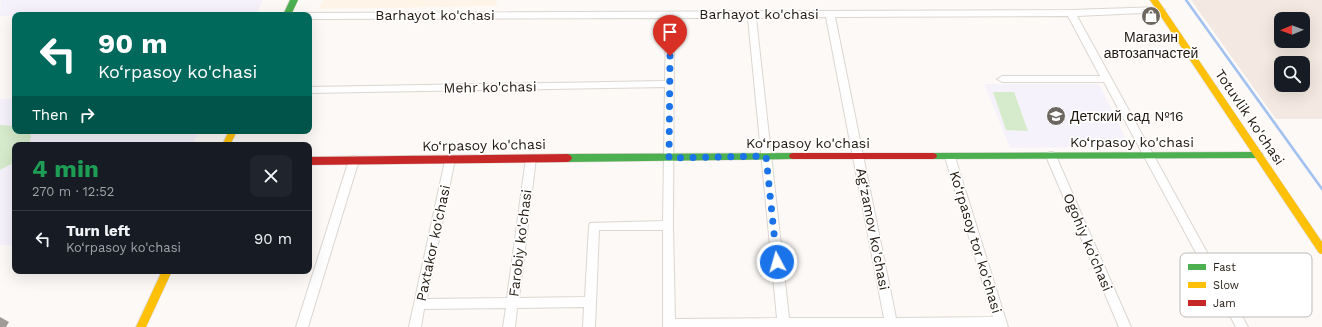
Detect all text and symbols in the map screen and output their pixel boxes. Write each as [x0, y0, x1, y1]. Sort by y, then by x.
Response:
shop icon: Магазин автозапчастей [1140, 5, 1162, 27]
street label: Barhayot ko'chasi [699, 6, 819, 22]
street label: Barhayot ko'chasi [375, 7, 495, 23]
north arrow [1274, 12, 1310, 48]
map controls [1274, 12, 1310, 92]
pin [653, 15, 687, 56]
icon: arrive [659, 21, 681, 43]
text: 90 m [98, 27, 168, 60]
icon: left [32, 28, 84, 80]
place label: Магазин автозапчастей [1104, 29, 1198, 61]
button: search [1274, 56, 1310, 92]
text: Ko‘rpasoy ko'chasi [98, 61, 257, 82]
street label: Totuvlik ko'chasi [1212, 66, 1288, 168]
street label: Mehr ko'chasi [443, 78, 537, 96]
icon: right [76, 104, 98, 126]
school or university icon: Детский сад №16 [1045, 105, 1067, 127]
text: Then [32, 106, 68, 124]
place label: Детский сад №16 [1070, 108, 1184, 124]
street label: Ko‘rpasoy ko'chasi [1070, 134, 1194, 150]
street label: Ko‘rpasoy ko'chasi [746, 135, 870, 151]
street label: Ko‘rpasoy ko'chasi [422, 136, 546, 154]
text: 4 min [32, 155, 99, 183]
button: close [250, 155, 292, 197]
street label: Ag‘zamov ko'chasi [853, 167, 893, 291]
street label: Ko‘rpasoy tor ko'chasi [947, 169, 1005, 315]
street label: Paxtakor ko'chasi [413, 183, 453, 303]
text: 270 m · 12:52 [32, 184, 114, 199]
street label: Farobiy ko'chasi [505, 188, 535, 298]
street label: Ogohiy ko'chasi [1060, 191, 1116, 293]
text: Turn left [66, 222, 130, 240]
icon: left [32, 228, 54, 250]
text: 90 m [254, 230, 292, 248]
text: Ko‘rpasoy ko'chasi [66, 240, 181, 255]
position arrow [756, 241, 798, 283]
legend [1180, 253, 1312, 317]
text: Fast [1213, 261, 1236, 274]
text: Slow [1213, 279, 1239, 292]
text: Jam [1213, 297, 1236, 310]

